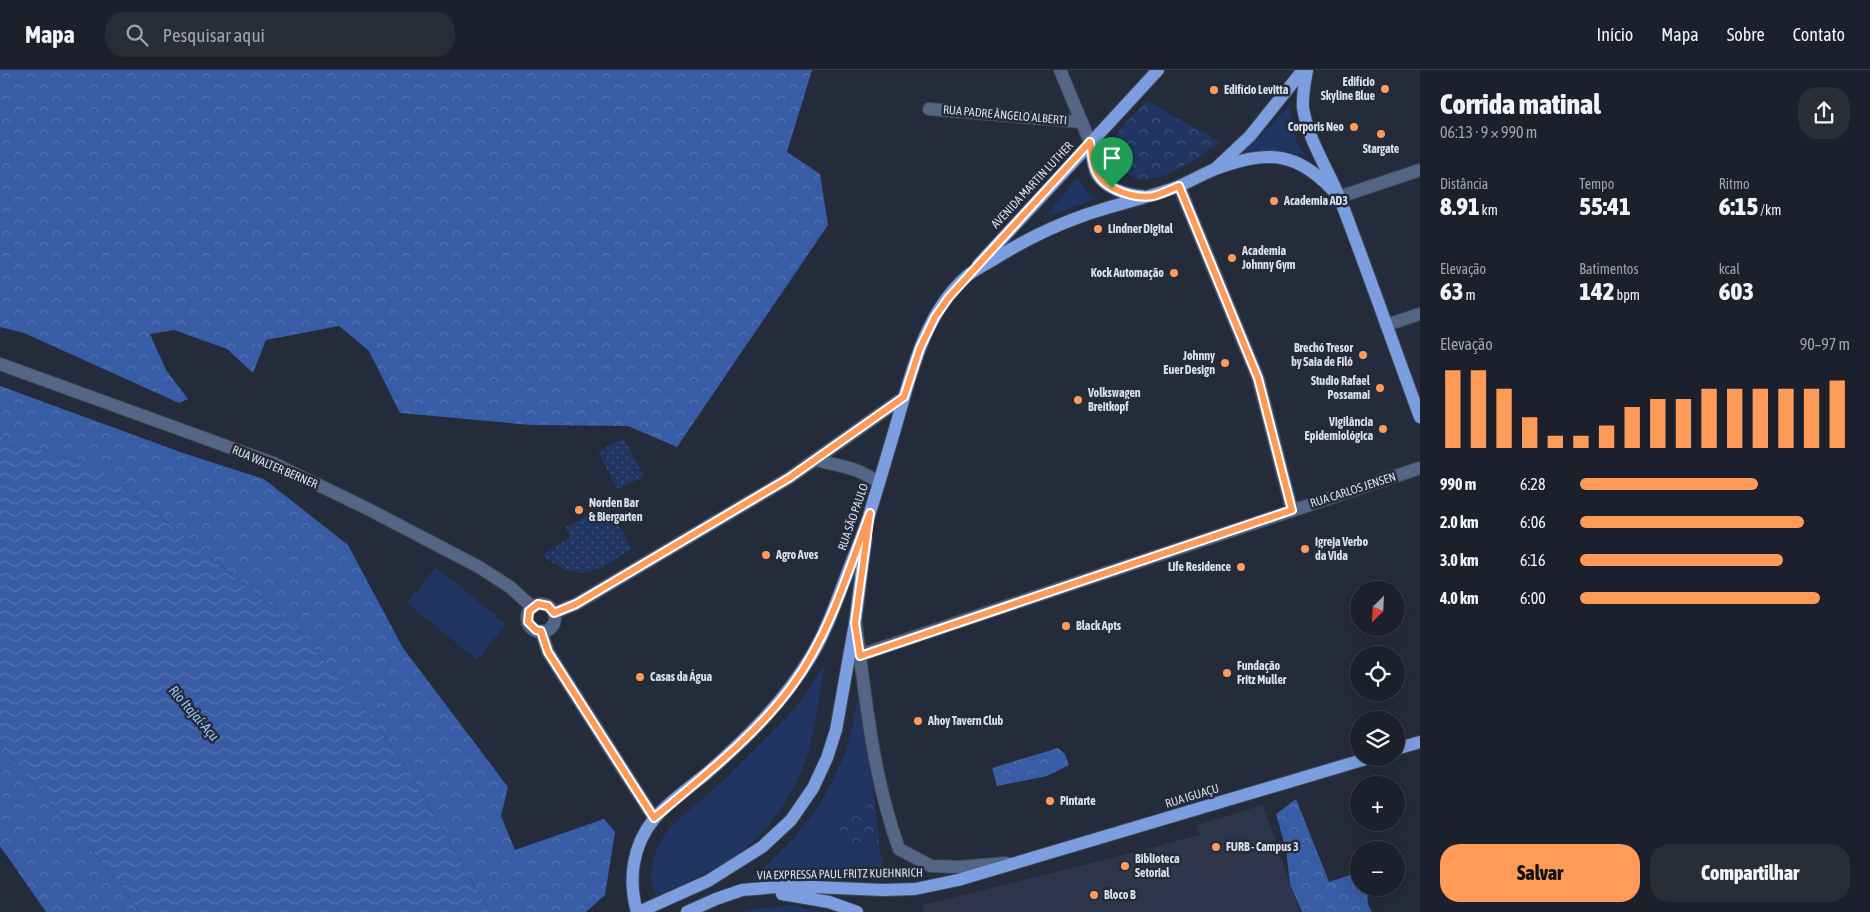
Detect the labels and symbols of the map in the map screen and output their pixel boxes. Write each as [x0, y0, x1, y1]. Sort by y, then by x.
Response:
place label: Edifício Skyline Blue [1321, 75, 1376, 103]
place label: Edifício Levitta [1224, 83, 1289, 97]
marker: Edifício Skyline Blue [1379, 83, 1391, 95]
marker: Edifício Levitta [1208, 84, 1220, 96]
street label: RUA PADRE ÂNGELO ALBERTI [942, 103, 1068, 127]
place label: Corporis Neo [1288, 120, 1344, 134]
marker: Corporis Neo [1348, 121, 1360, 133]
marker: Stargate [1375, 128, 1387, 140]
pin [1091, 137, 1133, 188]
street label: AVENIDA MARTIN LUTHER [988, 139, 1076, 231]
place label: Stargate [1363, 142, 1400, 156]
place label: Academia AD3 [1283, 194, 1348, 208]
marker: Academia AD3 [1268, 195, 1280, 207]
place label: Lindner Digital [1108, 222, 1174, 236]
marker: Lindner Digital [1092, 223, 1104, 235]
place label: Academia Johnny Gym [1241, 244, 1296, 272]
marker: Academia Johnny Gym [1226, 252, 1238, 264]
place label: Kock Automação [1091, 266, 1164, 280]
marker: Kock Automação [1168, 267, 1180, 279]
place label: Brechó Tresor by Saia de Filó [1291, 341, 1353, 369]
place label: Johnny Euer Design [1163, 349, 1215, 377]
marker: Brechó Tresor by Saia de Filó [1357, 349, 1369, 361]
marker: Johnny Euer Design [1219, 357, 1231, 369]
place label: Studio Rafael Possamai [1311, 374, 1371, 402]
marker: Studio Rafael Possamai [1374, 382, 1386, 394]
place label: Volkswagen Breitkopf [1087, 386, 1141, 414]
marker: Volkswagen Breitkopf [1072, 394, 1084, 406]
place label: Vigilância Epidemiológica [1305, 415, 1373, 443]
marker: Vigilância Epidemiológica [1377, 423, 1389, 435]
street label: RUA WALTER BERNER [230, 443, 320, 491]
street label: RUA CARLOS JENSEN [1308, 470, 1398, 510]
street label: RUA SÃO PAULO [835, 482, 871, 552]
place label: Norden Bar & Biergarten [589, 496, 643, 524]
marker: Norden Bar & Biergarten [573, 504, 585, 516]
place label: Igreja Verbo da Vida [1315, 535, 1368, 563]
marker: Igreja Verbo da Vida [1299, 543, 1311, 555]
place label: Agro Aves [775, 548, 819, 562]
marker: Agro Aves [760, 549, 772, 561]
place label: Life Residence [1168, 560, 1232, 574]
marker: Life Residence [1235, 561, 1247, 573]
north arrow [1350, 581, 1405, 636]
place label: Black Apts [1076, 619, 1122, 633]
marker: Black Apts [1060, 620, 1072, 632]
place label: Fundação Fritz Muller [1237, 659, 1287, 687]
marker: Fundação Fritz Muller [1221, 667, 1233, 679]
place label: Casas da Água [650, 669, 712, 684]
marker: Casas da Água [634, 671, 646, 683]
water label: Rio Itajaí-Açu [166, 682, 222, 744]
place label: Ahoy Tavern Club [927, 714, 1003, 728]
marker: Ahoy Tavern Club [912, 715, 924, 727]
street label: RUA IGUAÇU [1163, 781, 1221, 811]
place label: Pintarte [1060, 794, 1096, 808]
marker: Pintarte [1044, 795, 1056, 807]
place label: FURB - Campus 3 [1226, 840, 1299, 854]
marker: FURB - Campus 3 [1210, 841, 1222, 853]
place label: Biblioteca Setorial [1135, 852, 1180, 880]
marker: Biblioteca Setorial [1119, 860, 1131, 872]
street label: VIA EXPRESSA PAUL FRITZ KUEHNRICH [757, 866, 923, 882]
place label: Bloco B [1104, 888, 1136, 902]
marker: Bloco B [1088, 889, 1100, 901]

